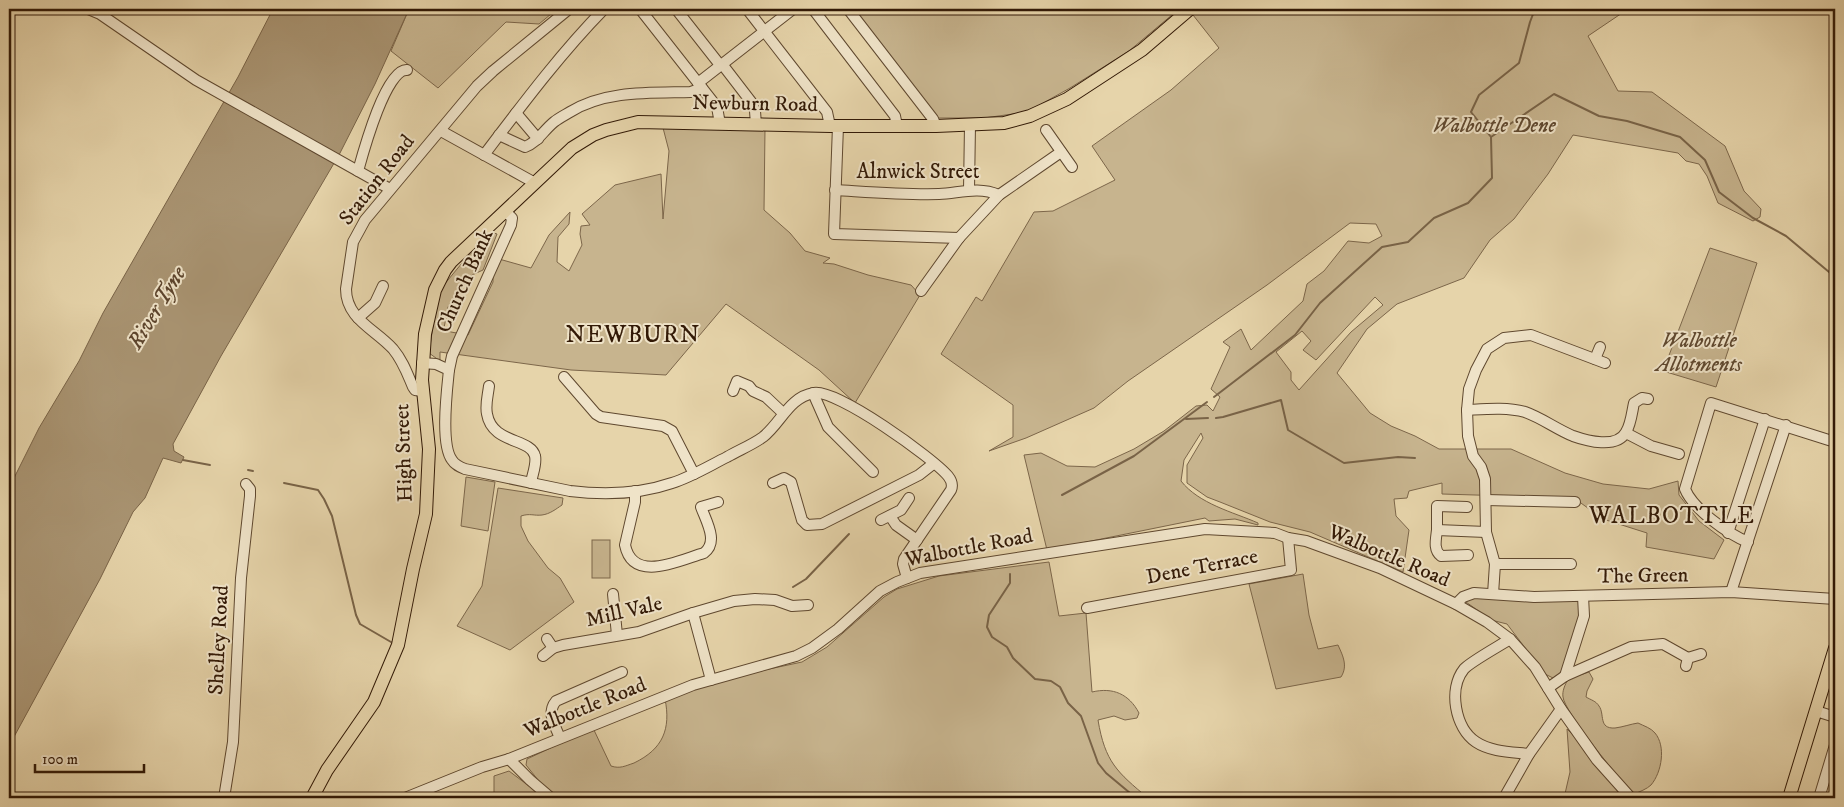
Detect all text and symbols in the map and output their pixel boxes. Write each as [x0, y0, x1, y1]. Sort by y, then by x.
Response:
street label: Newburn Road [692, 90, 819, 118]
park label: Walbottle Dene [1432, 113, 1556, 139]
street label: Station Road [334, 129, 421, 231]
street label: Alnwick Street [857, 159, 980, 185]
street label: Church Bank [431, 225, 500, 337]
water label: River Tyne [121, 261, 192, 355]
district label: NEWBURN [566, 320, 700, 350]
park label: Walbottle Allotments [1654, 328, 1743, 378]
street label: High Street [389, 403, 419, 503]
district label: WALBOTTLE [1588, 501, 1755, 531]
street label: Walbottle Road [1323, 518, 1454, 593]
street label: Walbottle Road [902, 523, 1036, 573]
street label: Dene Terrace [1144, 543, 1260, 591]
street label: The Green [1597, 562, 1689, 590]
street label: Shelley Road [203, 584, 235, 696]
street label: Mill Vale [583, 591, 665, 633]
street label: Walbottle Road [519, 671, 650, 745]
scale bar [35, 742, 144, 774]
text: 100 m [42, 750, 78, 769]

